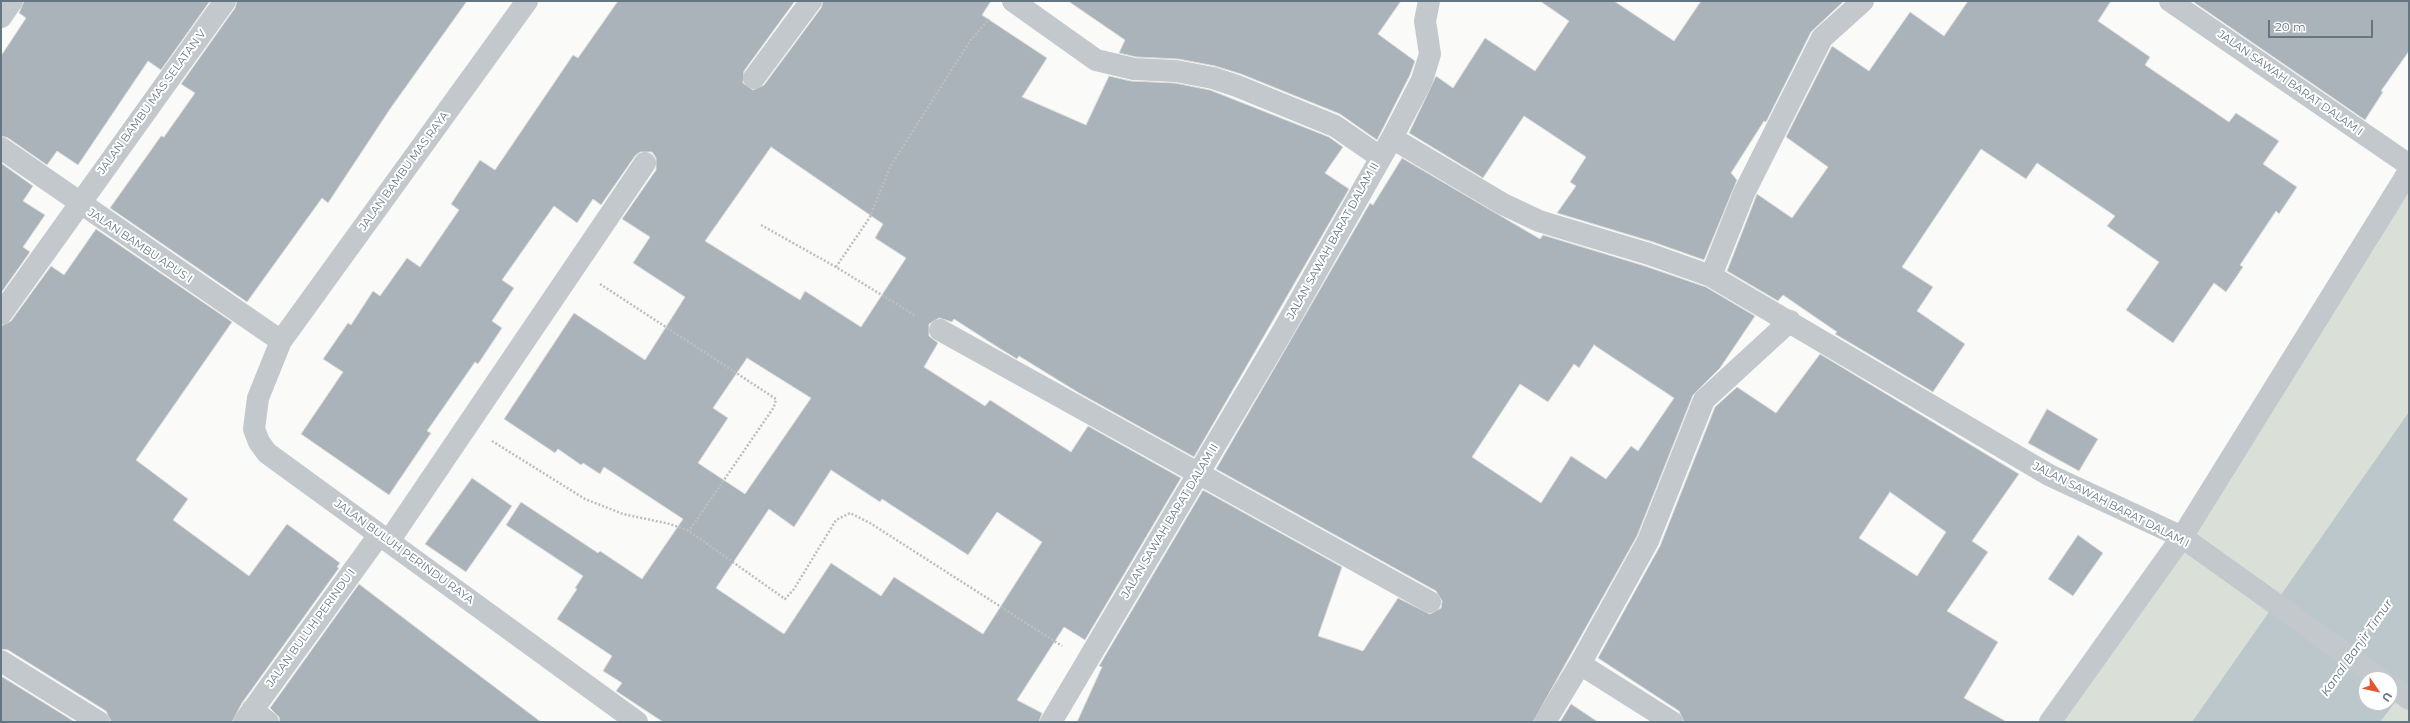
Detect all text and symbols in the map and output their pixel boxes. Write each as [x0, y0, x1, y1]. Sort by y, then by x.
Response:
scale bar [2270, 12, 2375, 38]
text: 20 m [2275, 19, 2306, 34]
street label: JALAN BAMBU MAS SELATAN V [95, 27, 209, 177]
street label: JALAN SAWAH BARAT DALAM I [2215, 28, 2365, 138]
street label: JALAN BAMBU MAS RAYA [356, 109, 452, 233]
street label: JALAN SAWAH BARAT DALAM II [1284, 160, 1382, 322]
street label: JALAN BAMBU APUS I [85, 206, 195, 286]
street label: JALAN SAWAH BARAT DALAM II [1119, 442, 1221, 600]
street label: JALAN SAWAH BARAT DALAM I [2031, 460, 2191, 550]
street label: JALAN BULUH PERINDU RAYA [332, 497, 476, 607]
street label: JALAN BULUH PERINDU I [264, 566, 358, 690]
water label: Kanal Banjir Timur [2318, 597, 2396, 699]
north arrow [2358, 671, 2398, 711]
text: U [2379, 690, 2395, 705]

